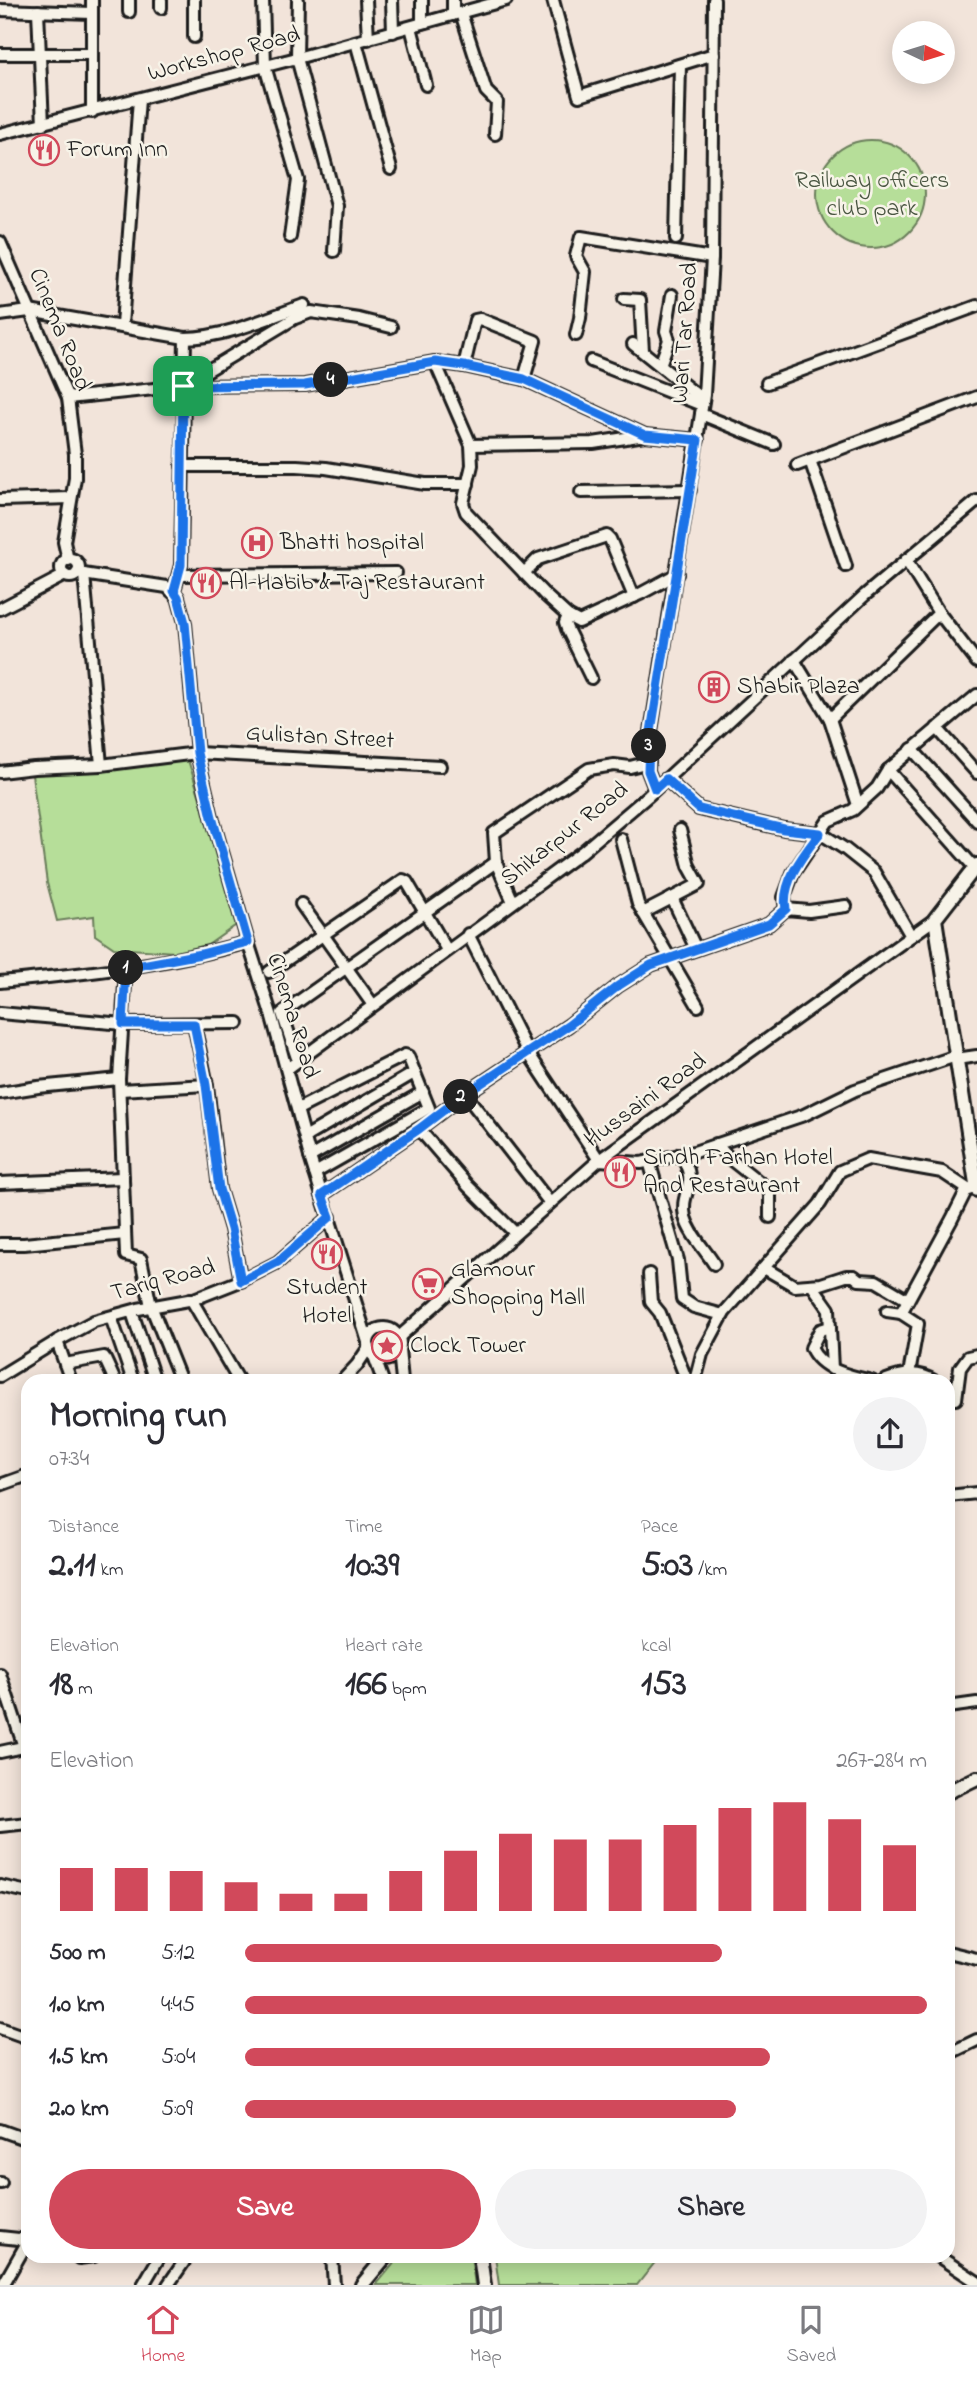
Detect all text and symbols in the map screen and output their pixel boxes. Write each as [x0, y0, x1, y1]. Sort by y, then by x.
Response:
street label: Workshop Road [144, 18, 305, 92]
north arrow [892, 21, 956, 84]
map controls [892, 21, 955, 84]
restaurant icon: Forum Inn [27, 133, 61, 167]
place label: Forum Inn [66, 133, 168, 168]
park label: Railway officers club park [795, 164, 949, 227]
street label: Wari Tar Road [664, 261, 708, 405]
street label: Cinema Road [18, 263, 100, 397]
pin [153, 356, 213, 416]
pin: 4 [314, 362, 348, 398]
text: 4 [327, 366, 334, 393]
icon: arrive [164, 367, 202, 405]
hospital icon: Bhatti hospital [240, 526, 274, 560]
place label: Bhatti hospital [279, 526, 424, 561]
restaurant icon: Al-Habib & Taj Restaurant [189, 566, 223, 600]
place label: Al-Habib & Taj Restaurant [229, 566, 485, 601]
building icon: Shabir Plaza [697, 670, 731, 704]
place label: Shabir Plaza [737, 670, 860, 705]
street label: Gulistan Street [245, 717, 395, 759]
pin: 3 [632, 728, 666, 764]
text: 3 [645, 732, 652, 759]
street label: Shikarpur Road [493, 773, 637, 896]
street label: Cinema Road [256, 949, 328, 1084]
pin: 1 [108, 950, 144, 986]
text: 1 [122, 954, 129, 981]
street label: Hussaini Road [578, 1044, 715, 1157]
pin: 2 [444, 1080, 478, 1114]
text: 2 [456, 1083, 465, 1110]
place label: Sindh Farhan Hotel And Restaurant [643, 1141, 833, 1204]
restaurant icon: Sindh Farhan Hotel And Restaurant [603, 1155, 637, 1189]
restaurant icon: Student Hotel [310, 1237, 344, 1271]
street label: Tariq Road [107, 1250, 220, 1312]
place label: Glamour Shopping Mall [451, 1253, 585, 1316]
supermarket icon: Glamour Shopping Mall [411, 1267, 445, 1301]
place label: Student Hotel [286, 1271, 368, 1334]
place icon: Clock Tower [370, 1329, 404, 1363]
place label: Clock Tower [410, 1329, 527, 1364]
text: Morning run [49, 1389, 227, 1445]
button: share [853, 1397, 927, 1471]
text: 07:34 [49, 1443, 89, 1476]
text: Distance [49, 1514, 119, 1541]
text: Time [345, 1514, 383, 1541]
text: Pace [641, 1514, 678, 1541]
text: 2.11 [49, 1541, 96, 1592]
text: 10:39 [345, 1541, 399, 1592]
text: 5:03 [641, 1541, 694, 1592]
text: km [96, 1557, 124, 1584]
text: /km [694, 1557, 727, 1584]
text: Elevation [49, 1633, 119, 1660]
text: Heart rate [345, 1633, 423, 1660]
text: kcal [641, 1633, 671, 1660]
text: 18 [49, 1660, 73, 1711]
text: 166 [345, 1660, 387, 1711]
text: 153 [641, 1660, 687, 1711]
text: m [73, 1676, 93, 1703]
text: bpm [387, 1676, 427, 1703]
text: Elevation [49, 1745, 134, 1778]
text: 267–284 m [836, 1745, 927, 1778]
text: 500 m [49, 1937, 106, 1970]
text: 5:12 [161, 1937, 195, 1970]
text: 1.0 km [49, 1989, 105, 2022]
text: 4:45 [161, 1989, 195, 2022]
text: 1.5 km [49, 2041, 108, 2074]
text: 5:04 [161, 2041, 196, 2074]
text: 2.0 km [49, 2093, 109, 2126]
text: 5:09 [161, 2093, 193, 2126]
button: Save [49, 2169, 481, 2249]
button: Share [495, 2169, 927, 2249]
tab: Home [141, 2301, 185, 2370]
tab: Map [467, 2301, 505, 2370]
tab: Saved [787, 2301, 836, 2370]

